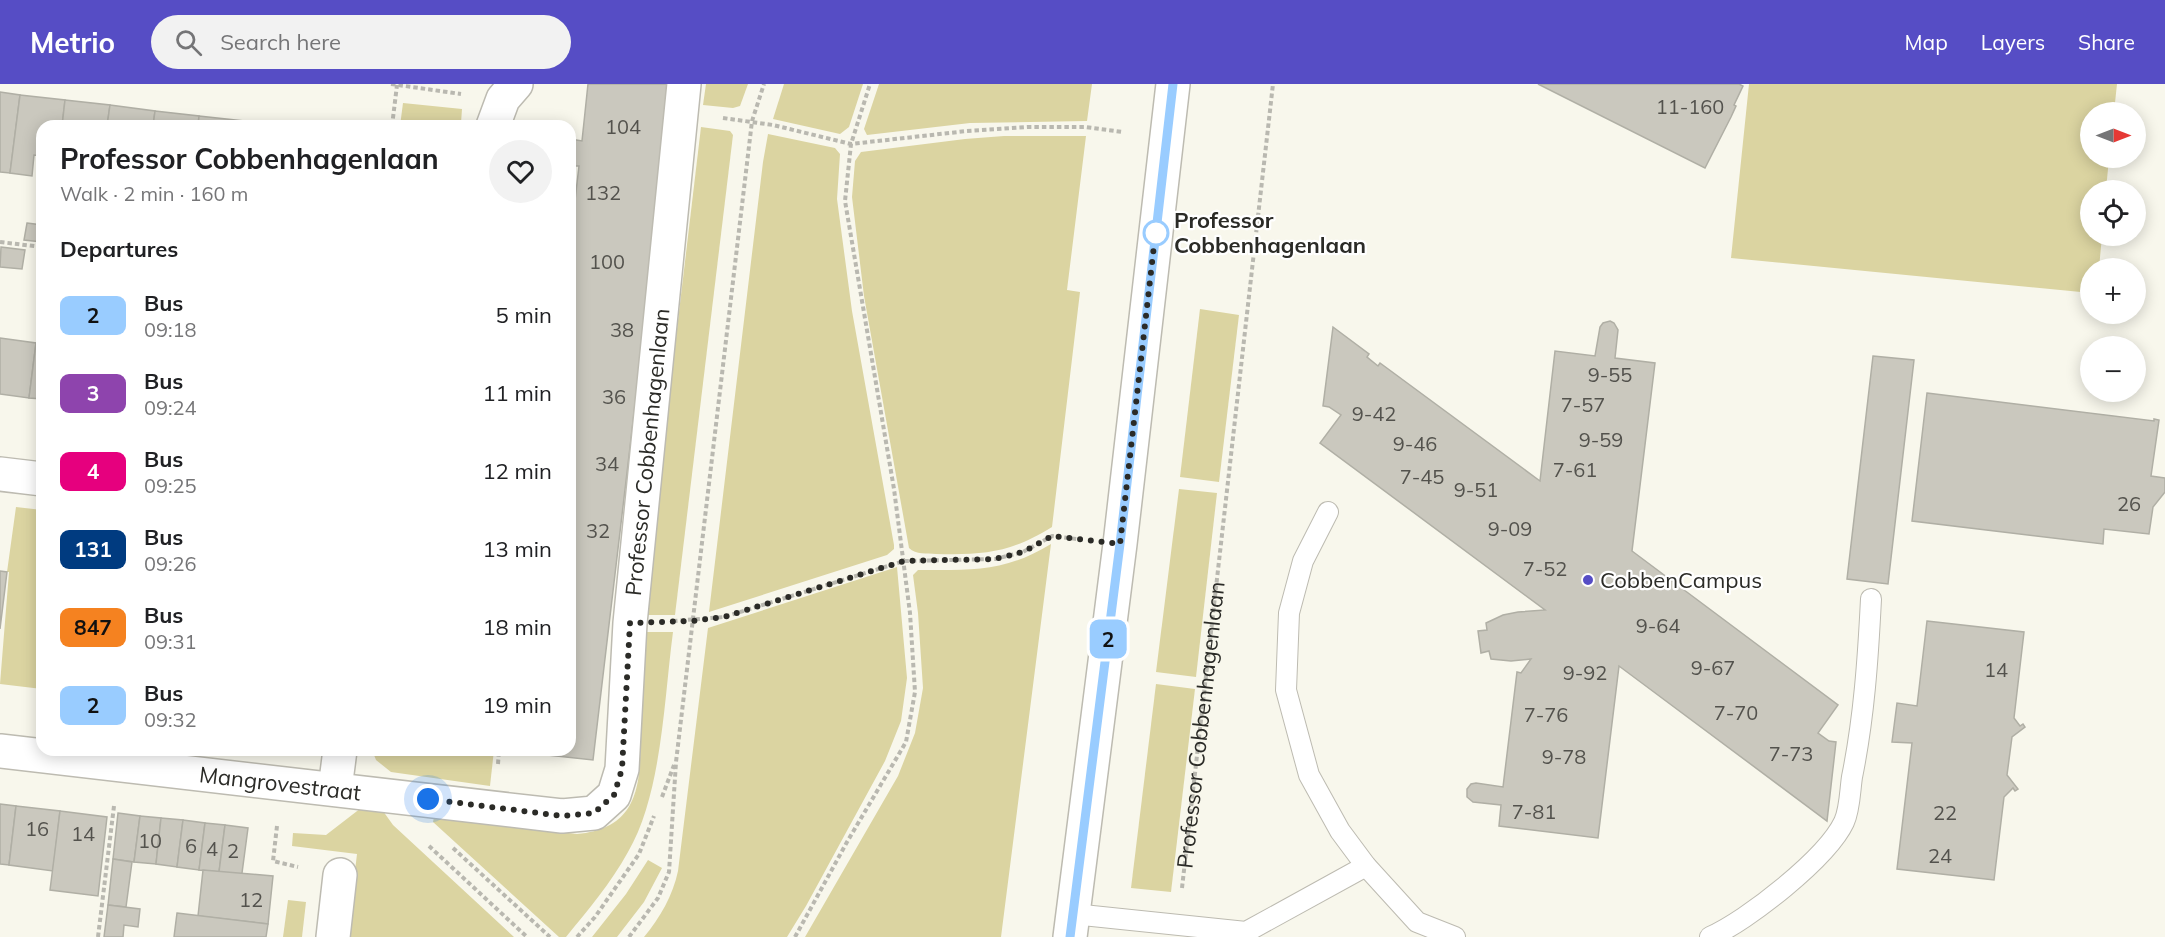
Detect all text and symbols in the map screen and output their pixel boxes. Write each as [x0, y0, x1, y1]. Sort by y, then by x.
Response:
search box [151, 15, 571, 69]
text: Metrio [30, 25, 115, 60]
icon: search [172, 26, 205, 59]
text: Search here [220, 28, 341, 56]
text: Map [1905, 29, 1948, 55]
text: Layers [1981, 29, 2045, 55]
text: Share [2078, 29, 2135, 55]
house number: 11-160 [1656, 94, 1724, 119]
north arrow [2080, 102, 2146, 168]
map controls [2080, 102, 2146, 402]
house number: 104 [605, 114, 641, 139]
button: heart [489, 140, 552, 203]
text: Professor Cobbenhagenlaan [60, 141, 439, 176]
house number: 132 [585, 180, 621, 205]
button: locate [2080, 180, 2146, 246]
text: Walk · 2 min · 160 m [60, 181, 248, 206]
place label: Professor Cobbenhagenlaan [1174, 206, 1366, 259]
marker: Professor Cobbenhagenlaan [1143, 220, 1169, 246]
text: Departures [60, 235, 178, 263]
house number: 100 [589, 249, 625, 274]
button: + [2080, 258, 2146, 324]
text: Bus [144, 289, 183, 317]
text: 5 min [496, 301, 552, 329]
text: 2 [87, 302, 99, 328]
street label: Professor Cobbenhagenlaan [619, 307, 675, 597]
text: 09:18 [144, 317, 197, 342]
house number: 38 [610, 317, 634, 342]
button: − [2080, 336, 2146, 402]
house number: 9-55 [1588, 362, 1632, 387]
text: Bus [144, 367, 183, 395]
text: 11 min [482, 379, 552, 407]
text: 3 [87, 380, 99, 406]
house number: 36 [602, 384, 626, 409]
house number: 7-57 [1561, 392, 1605, 417]
text: 09:24 [144, 395, 197, 420]
house number: 9-42 [1352, 401, 1396, 426]
house number: 9-59 [1579, 427, 1623, 452]
house number: 9-46 [1393, 431, 1437, 456]
text: Bus [144, 445, 183, 473]
house number: 34 [595, 451, 619, 476]
text: 12 min [482, 457, 552, 485]
house number: 7-61 [1553, 457, 1597, 482]
text: 4 [87, 458, 99, 484]
house number: 7-45 [1400, 464, 1444, 489]
text: 09:25 [144, 473, 197, 498]
house number: 9-51 [1454, 477, 1498, 502]
house number: 26 [2117, 491, 2141, 516]
house number: 9-09 [1488, 516, 1532, 541]
house number: 32 [586, 518, 610, 543]
text: Bus [144, 523, 183, 551]
text: 13 min [482, 535, 552, 563]
text: 131 [74, 536, 112, 562]
text: 09:26 [144, 551, 197, 576]
house number: 7-52 [1523, 556, 1567, 581]
place label: CobbenCampus [1600, 566, 1762, 594]
marker: CobbenCampus [1581, 573, 1595, 587]
street label: Professor Cobbenhagenlaan [1170, 580, 1231, 870]
text: Bus [144, 601, 183, 629]
text: 18 min [482, 613, 552, 641]
house number: 9-64 [1636, 613, 1680, 638]
text: 847 [74, 614, 112, 640]
line badge: 2 [1088, 620, 1128, 658]
text: 2 [1102, 626, 1114, 652]
text: 09:31 [144, 629, 197, 654]
house number: 9-67 [1691, 655, 1735, 680]
house number: 14 [1984, 657, 2008, 682]
house number: 9-92 [1563, 660, 1607, 685]
text: Bus [144, 679, 183, 707]
text: 19 min [482, 691, 552, 719]
text: 2 [87, 692, 99, 718]
house number: 7-70 [1714, 700, 1758, 725]
house number: 7-76 [1524, 702, 1568, 727]
text: 09:32 [144, 707, 197, 732]
house number: 7-73 [1769, 741, 1813, 766]
house number: 9-78 [1542, 744, 1586, 769]
street label: Mangrovestraat [198, 760, 363, 807]
your location [413, 784, 443, 814]
house number: 7-81 [1512, 799, 1556, 824]
house number: 22 [1933, 800, 1957, 825]
house number: 16 [25, 816, 49, 841]
house number: 14 [71, 821, 95, 846]
house number: 10 [138, 828, 162, 853]
house number: 6 [185, 833, 197, 858]
house number: 4 [206, 836, 218, 861]
house number: 2 [227, 838, 239, 863]
house number: 24 [1928, 843, 1952, 868]
house number: 12 [239, 887, 263, 912]

